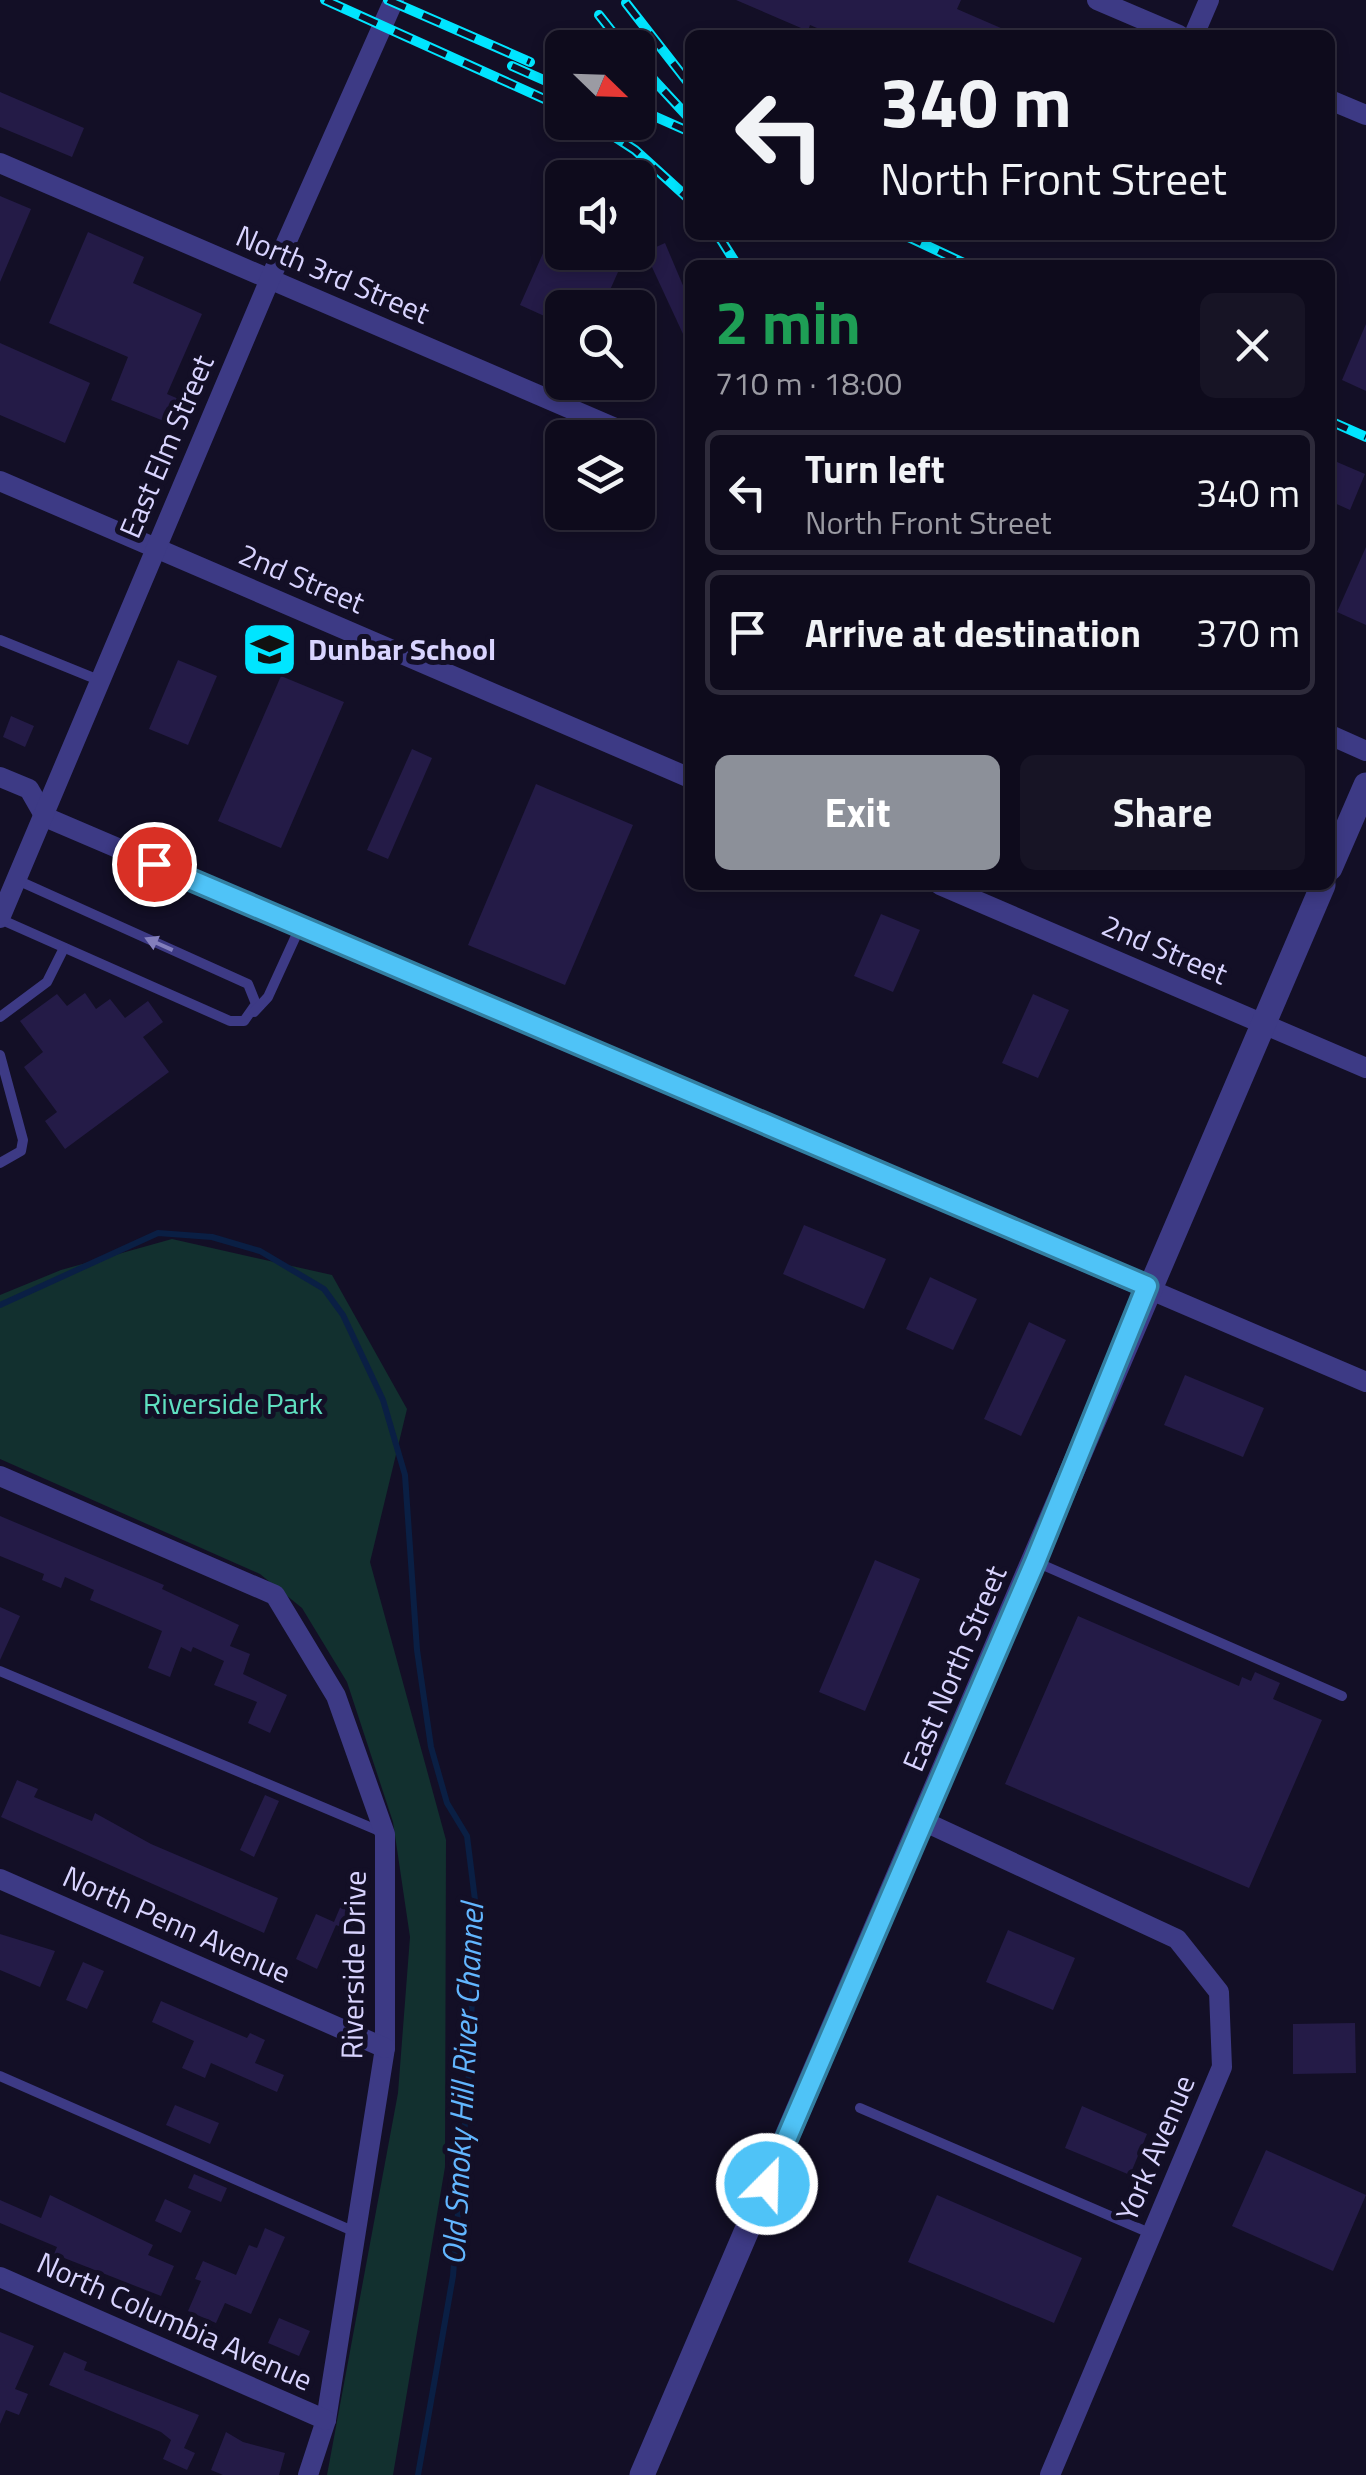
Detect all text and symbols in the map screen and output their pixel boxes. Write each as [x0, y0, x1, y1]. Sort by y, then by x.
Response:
north arrow [545, 30, 655, 140]
map controls [545, 30, 655, 530]
text: 340 m [880, 48, 1072, 154]
icon: left [715, 70, 845, 200]
text: North Front Street [880, 144, 1227, 212]
button: sound [545, 160, 655, 270]
street label: North 3rd Street [229, 213, 437, 336]
text: 2 min [715, 276, 861, 367]
button: search [545, 290, 655, 400]
button: close [1200, 293, 1305, 398]
street label: East Elm Street [107, 347, 225, 545]
text: 710 m · 18:00 [715, 359, 902, 407]
button: layers [545, 420, 655, 530]
text: Turn left [805, 440, 945, 498]
text: 340 m [1196, 464, 1300, 522]
icon: left [720, 465, 775, 520]
text: North Front Street [805, 498, 1052, 546]
street label: 2nd Street [232, 531, 372, 625]
text: Arrive at destination [805, 604, 1141, 662]
text: 370 m [1196, 604, 1300, 662]
icon: arrive [720, 605, 775, 660]
school or university icon: Dunbar School [239, 619, 299, 679]
place label: Dunbar School [308, 626, 496, 672]
button: Exit [715, 755, 1000, 870]
button: Share [1020, 755, 1305, 870]
pin [112, 822, 197, 907]
icon: arrive [127, 837, 182, 892]
street label: 2nd Street [1095, 902, 1235, 996]
one-way arrow [144, 936, 174, 952]
park label: Riverside Park [143, 1380, 323, 1426]
street label: East North Street [890, 1558, 1018, 1778]
street label: North Penn Avenue [56, 1853, 298, 1995]
street label: Riverside Drive [328, 1870, 378, 2060]
water label: Old Smoky Hill River Channel [429, 1899, 496, 2266]
street label: York Avenue [1104, 2068, 1206, 2228]
position arrow [715, 2132, 819, 2236]
street label: North Columbia Avenue [30, 2240, 320, 2402]

